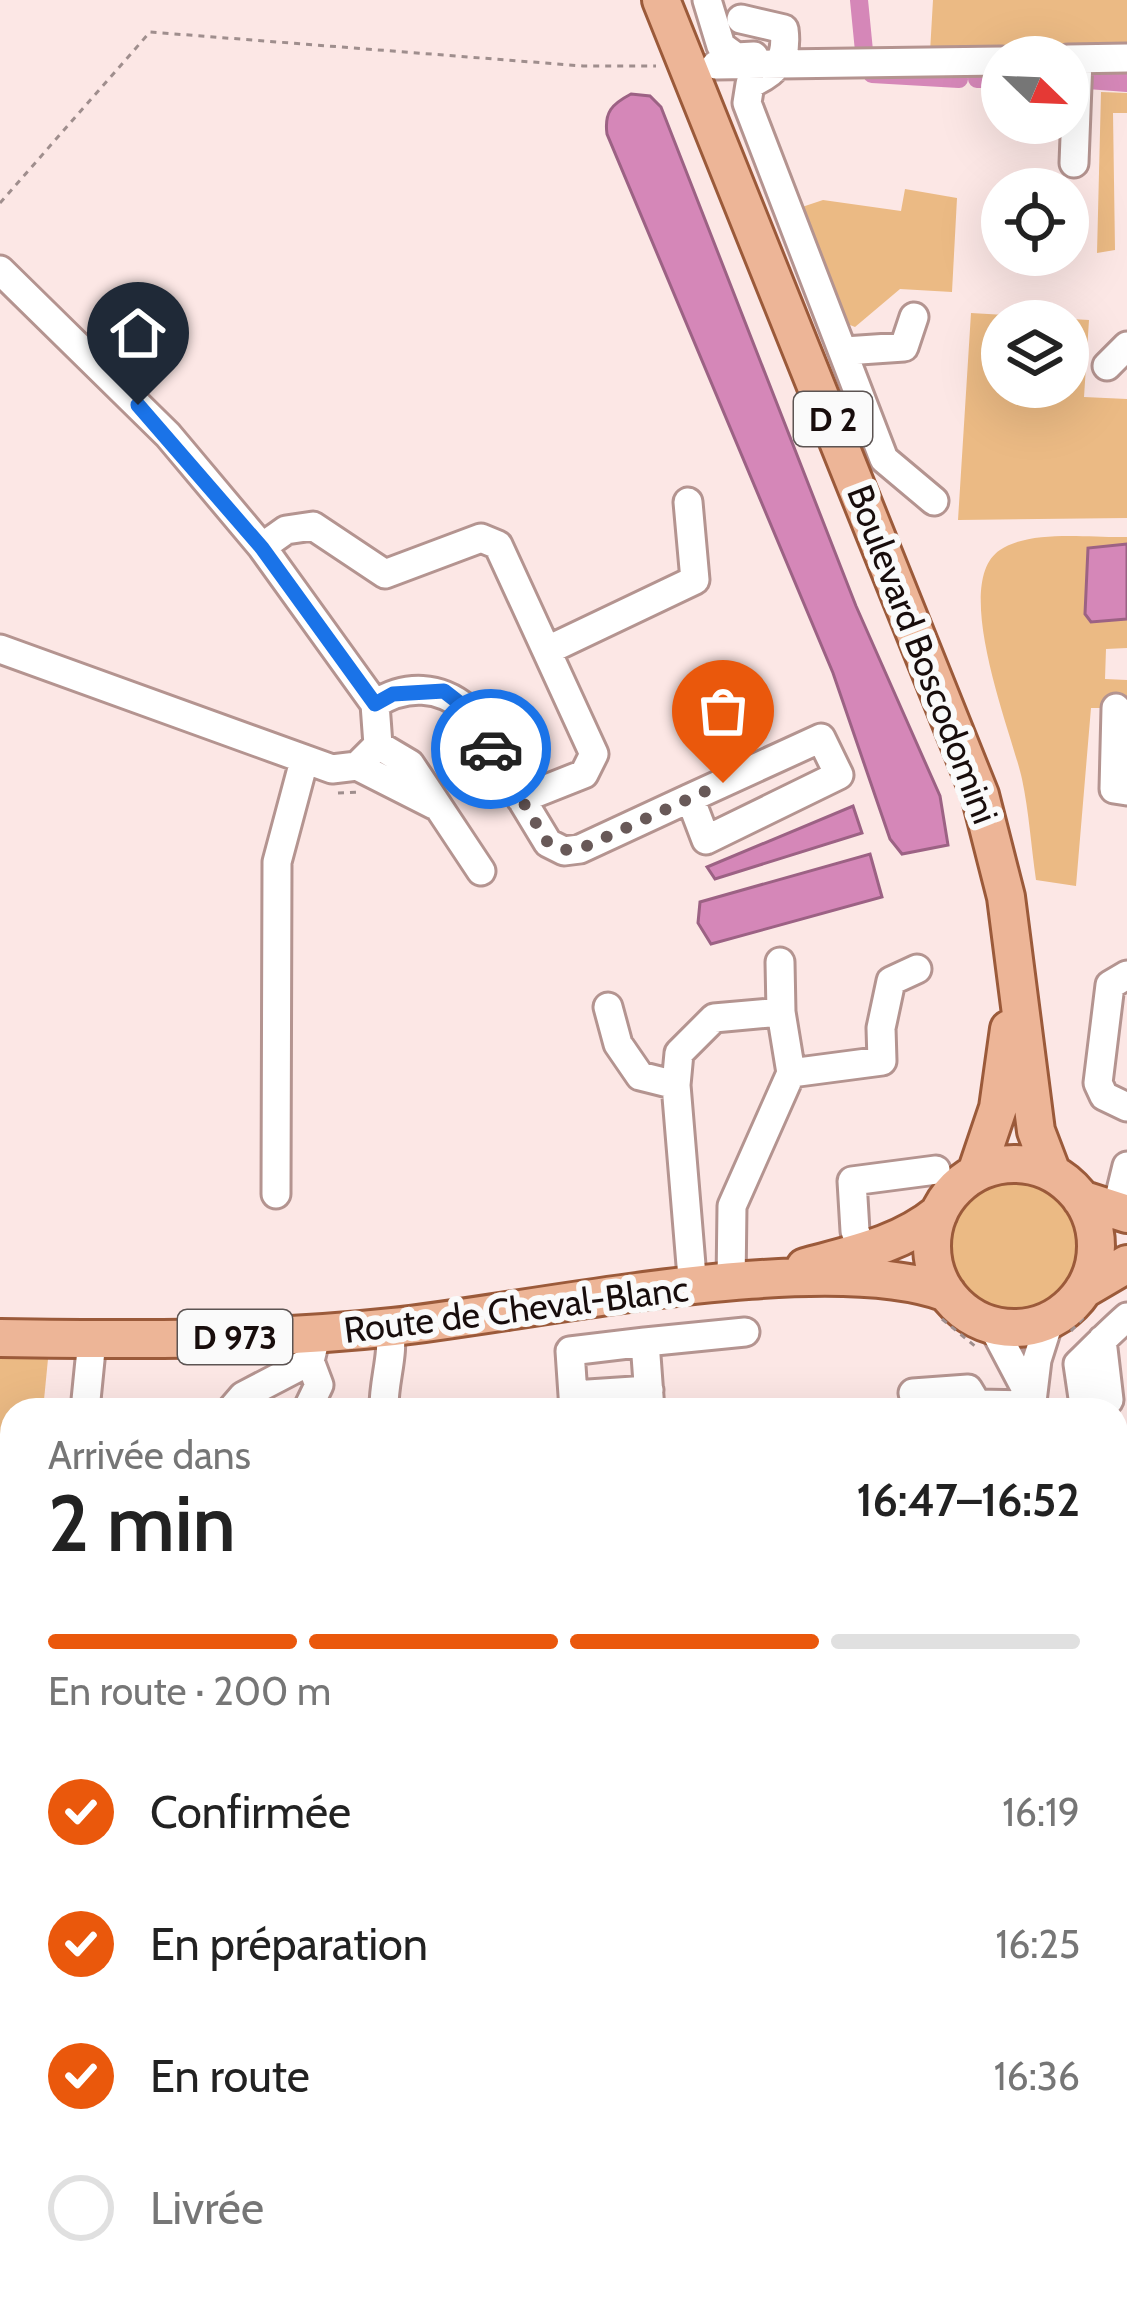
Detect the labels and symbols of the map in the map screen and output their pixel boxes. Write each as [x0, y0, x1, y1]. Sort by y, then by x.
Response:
north arrow [981, 36, 1089, 144]
pin [87, 282, 189, 405]
road number: D 2 [794, 392, 872, 446]
street label: Boulevard Boscodomini [838, 478, 1008, 830]
pin [672, 660, 774, 783]
courier [431, 689, 551, 809]
street label: Route de Cheval-Blanc [341, 1266, 691, 1352]
road number: D 973 [178, 1310, 292, 1364]

